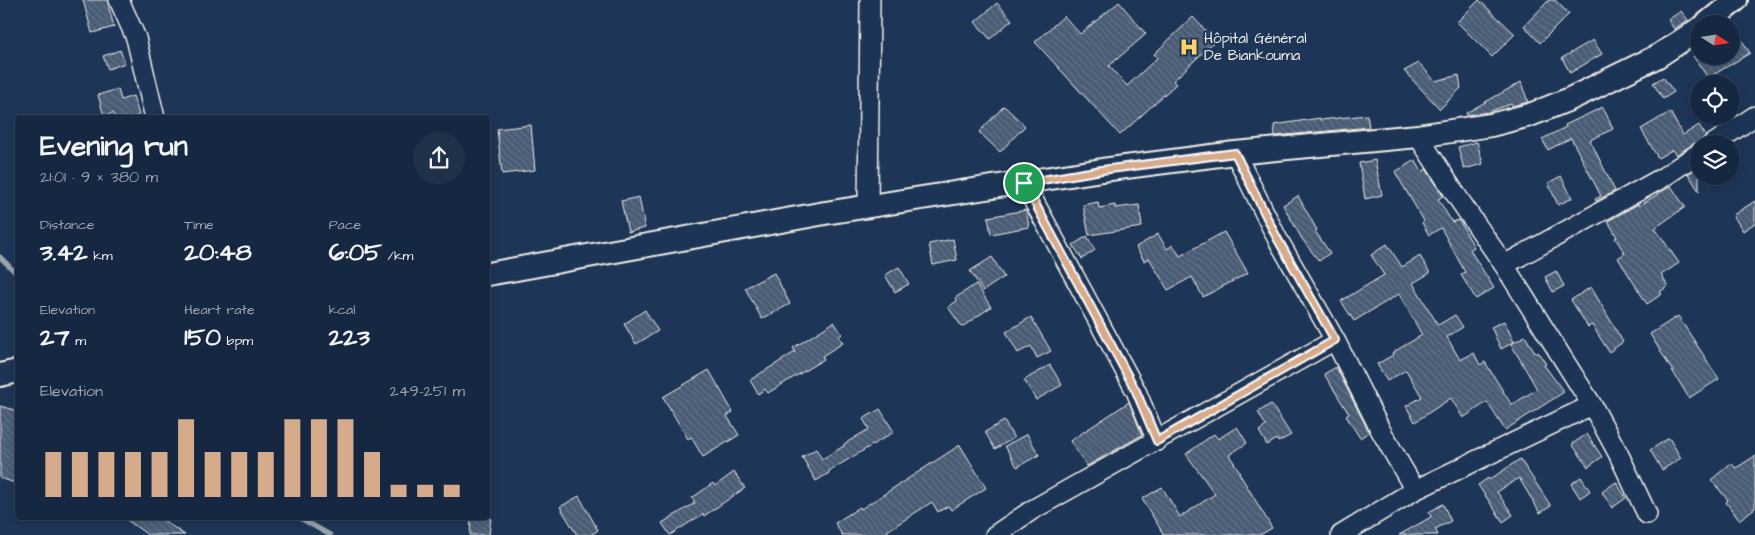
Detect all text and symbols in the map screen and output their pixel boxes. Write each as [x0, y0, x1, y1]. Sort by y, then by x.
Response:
north arrow [1690, 15, 1740, 65]
map controls [1690, 15, 1740, 185]
place label: Hôpital Général De Biankouma [1204, 28, 1307, 66]
hospital icon: Hôpital Général De Biankouma [1178, 36, 1200, 58]
button: locate [1690, 75, 1740, 125]
text: Evening run [40, 127, 188, 166]
button: share [413, 132, 465, 184]
button: layers [1690, 135, 1740, 185]
pin [1003, 162, 1045, 204]
text: 21:01 · 9 × 380 m [40, 166, 158, 188]
icon: arrive [1010, 169, 1038, 197]
text: Distance [40, 215, 94, 235]
text: Time [184, 215, 214, 235]
text: Pace [329, 215, 361, 235]
text: 3.42 [40, 235, 88, 270]
text: 20:48 [184, 235, 252, 270]
text: 6:05 [329, 235, 382, 270]
text: km [88, 246, 113, 266]
text: /km [382, 246, 413, 266]
text: Elevation [40, 300, 95, 320]
text: Heart rate [184, 300, 255, 320]
text: kcal [329, 300, 355, 320]
text: 27 [40, 320, 70, 355]
text: 150 [184, 320, 221, 355]
text: 223 [329, 320, 370, 355]
text: m [70, 331, 86, 351]
text: bpm [221, 331, 253, 351]
text: Elevation [40, 380, 103, 402]
text: 249–251 m [389, 380, 465, 402]

